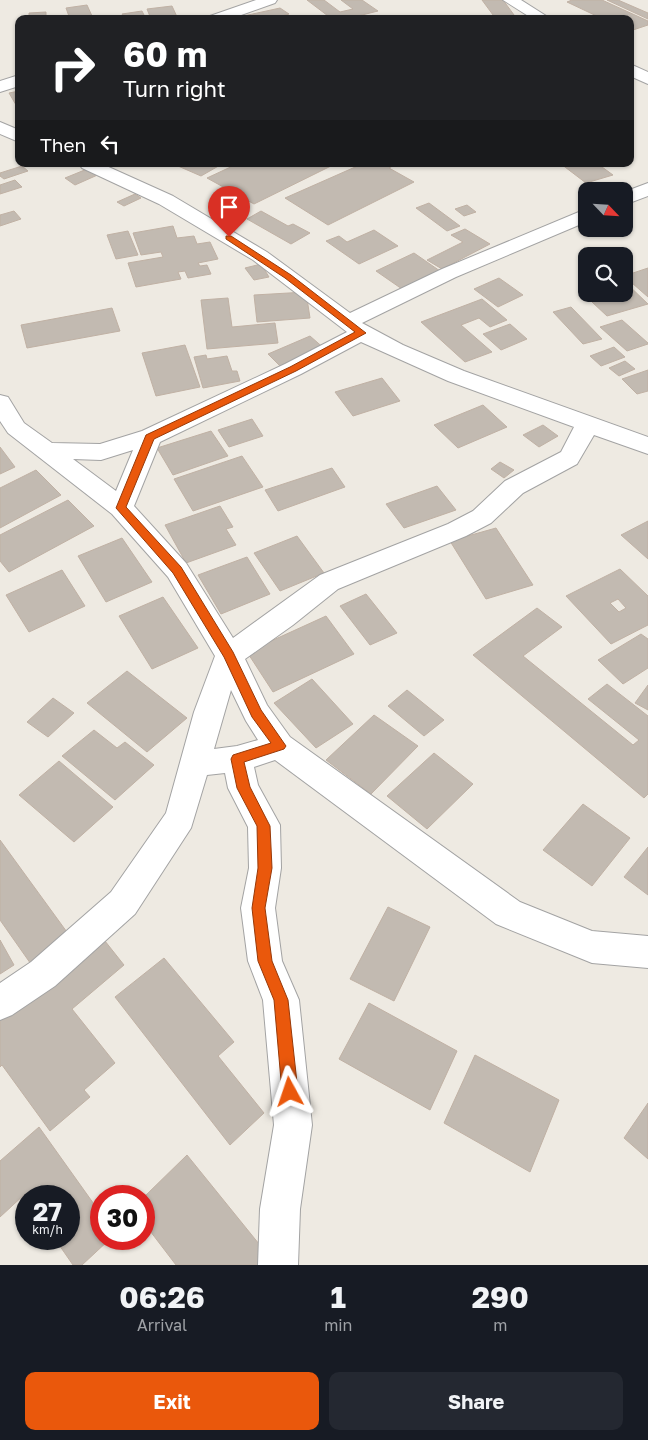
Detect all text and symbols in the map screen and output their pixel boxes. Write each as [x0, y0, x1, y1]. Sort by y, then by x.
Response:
text: 60 m [123, 33, 207, 75]
icon: right [40, 35, 105, 100]
text: Turn right [123, 75, 226, 102]
icon: left [96, 130, 124, 158]
text: Then [40, 133, 86, 156]
north arrow [578, 182, 632, 238]
map controls [578, 182, 633, 302]
pin [208, 186, 250, 237]
icon: arrive [215, 193, 243, 221]
button: search [578, 247, 633, 302]
position arrow [263, 1065, 315, 1117]
speed limit sign: 30 [90, 1185, 155, 1250]
text: 27 [33, 1196, 62, 1227]
text: km/h [32, 1222, 63, 1237]
text: 06:26 [119, 1279, 205, 1315]
text: 1 [331, 1279, 346, 1315]
text: 290 [472, 1279, 529, 1315]
text: Arrival [137, 1315, 187, 1335]
text: min [324, 1315, 352, 1335]
text: m [493, 1315, 507, 1335]
button: Exit [25, 1372, 319, 1430]
button: Share [329, 1372, 623, 1430]

